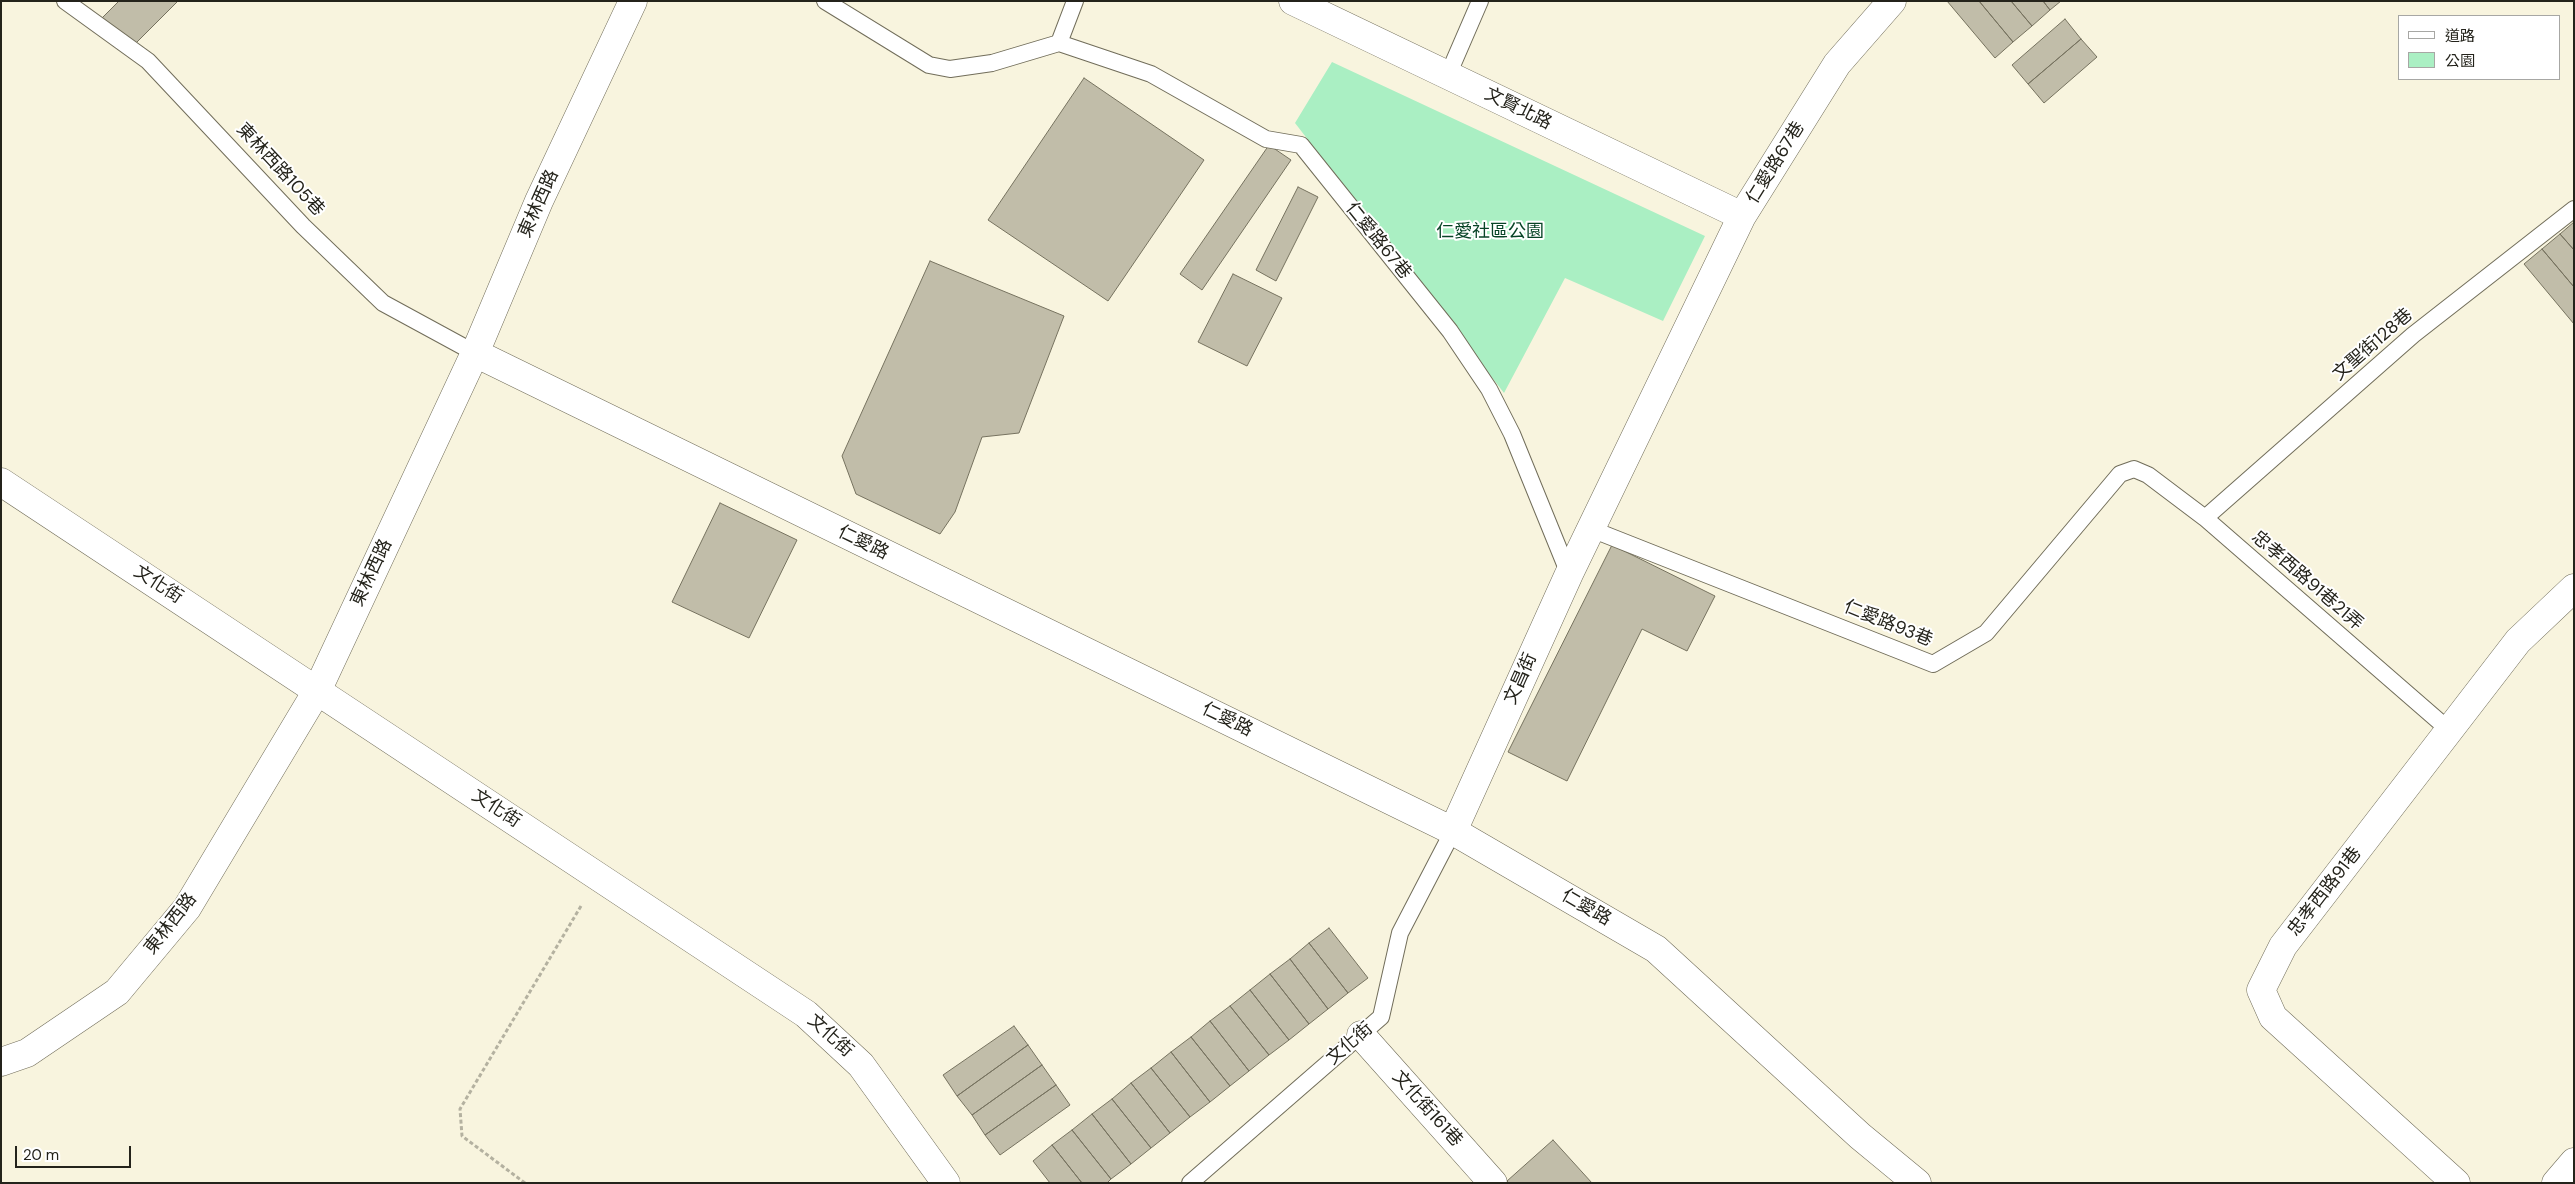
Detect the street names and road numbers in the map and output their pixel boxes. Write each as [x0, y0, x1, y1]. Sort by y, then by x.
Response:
street label: 文賢北路 [1481, 84, 1555, 134]
street label: 仁愛路67巷 [1742, 118, 1810, 208]
street label: 東林西路105巷 [232, 119, 328, 221]
street label: 東林西路 [514, 167, 564, 241]
street label: 仁愛路67巷 [1341, 198, 1415, 284]
street label: 文聖街128巷 [2329, 304, 2417, 386]
street label: 仁愛路 [834, 521, 892, 565]
street label: 忠孝西路91巷21弄 [2247, 527, 2367, 635]
street label: 東林西路 [347, 536, 397, 610]
street label: 文化街 [129, 561, 187, 609]
street label: 仁愛路93巷 [1841, 596, 1935, 652]
street label: 文昌街 [1500, 650, 1542, 708]
street label: 仁愛路 [1198, 698, 1256, 742]
street label: 文化街 [467, 785, 525, 833]
street label: 忠孝西路91巷 [2284, 843, 2366, 941]
street label: 仁愛路 [1557, 885, 1615, 931]
street label: 東林西路 [140, 889, 202, 959]
street label: 文化街 [803, 1010, 857, 1062]
street label: 文化街 [1323, 1018, 1377, 1070]
street label: 文化街161巷 [1387, 1067, 1467, 1151]

